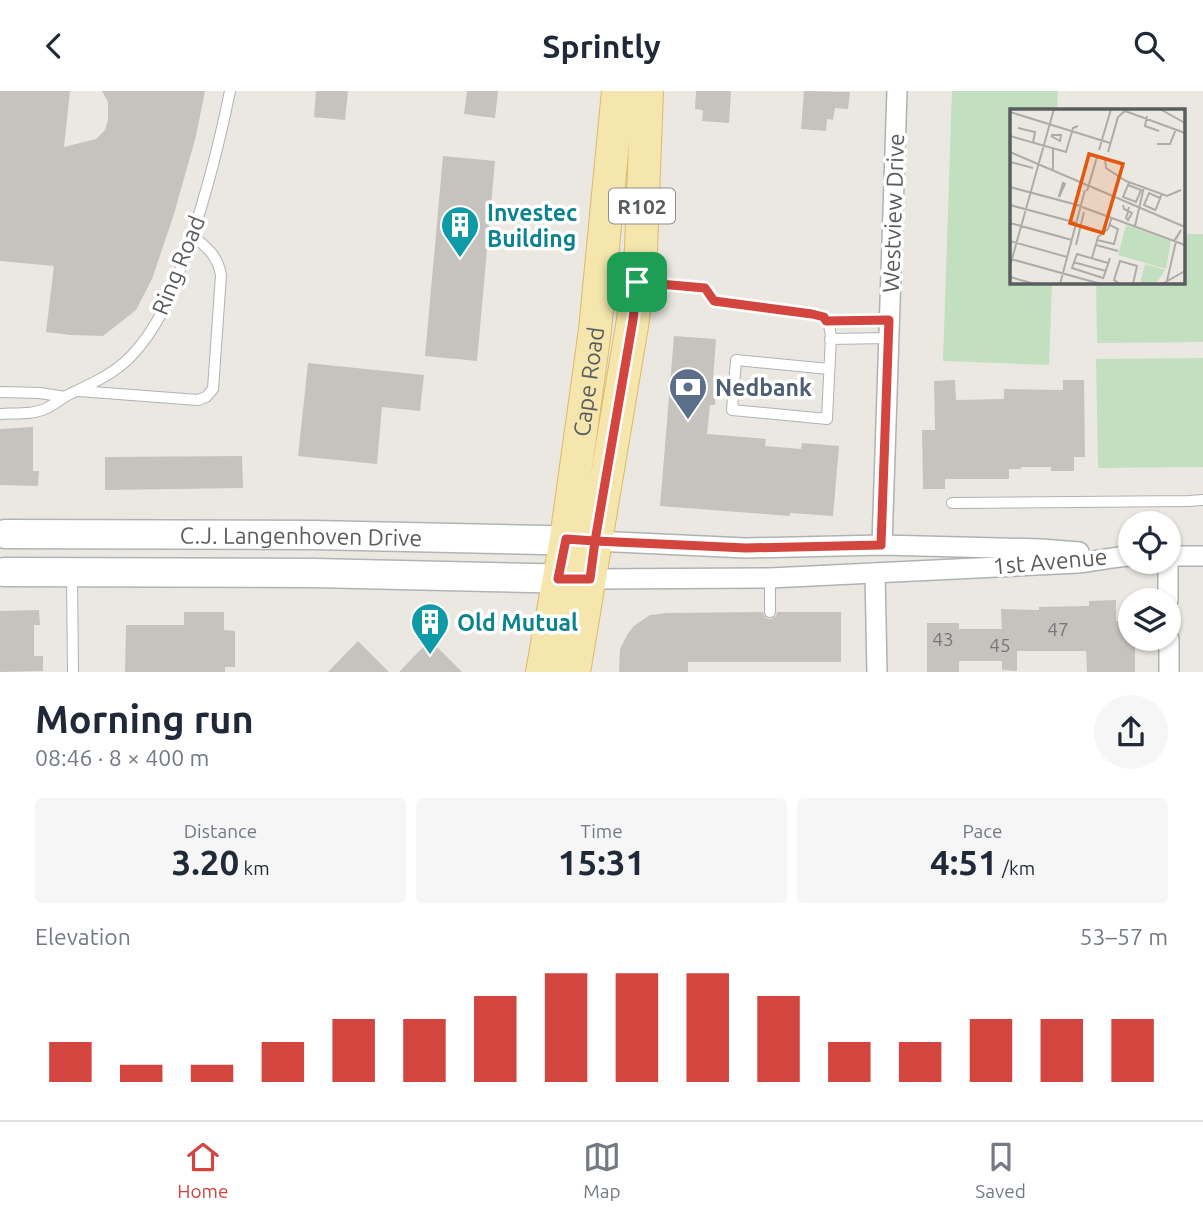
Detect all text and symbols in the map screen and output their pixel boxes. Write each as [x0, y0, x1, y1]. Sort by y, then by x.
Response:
icon: back [35, 27, 73, 65]
icon: search [1130, 27, 1168, 65]
text: Sprintly [542, 28, 661, 64]
inset map [1010, 109, 1186, 283]
street label: Westview Drive [878, 133, 908, 293]
road number: R102 [609, 188, 675, 223]
place label: Investec Building [487, 200, 577, 251]
building icon: Investec Building [439, 204, 481, 259]
street label: Ring Road [147, 212, 209, 318]
pin [607, 252, 667, 312]
icon: arrive [618, 263, 656, 301]
street label: Cape Road [568, 325, 608, 438]
bank icon: Nedbank [667, 366, 709, 421]
place label: Nedbank [715, 375, 812, 400]
map controls [1118, 511, 1181, 651]
button: locate [1118, 511, 1181, 574]
street label: C.J. Langenhoven Drive [180, 522, 422, 550]
street label: 1st Avenue [992, 544, 1108, 578]
button: layers [1118, 588, 1181, 651]
building icon: Old Mutual [409, 601, 451, 656]
place label: Old Mutual [457, 610, 578, 635]
house number: 47 [1047, 618, 1069, 640]
house number: 43 [932, 628, 954, 650]
house number: 45 [989, 634, 1011, 656]
button: share [1094, 695, 1168, 769]
text: Morning run [35, 698, 254, 740]
text: 08:46 · 8 × 400 m [35, 745, 209, 770]
text: Distance [184, 820, 257, 842]
text: Time [580, 820, 623, 842]
text: Pace [962, 820, 1003, 842]
text: 3.20 [171, 842, 239, 882]
text: 15:31 [558, 842, 645, 882]
text: 4:51 [930, 842, 998, 882]
text: km [239, 857, 270, 879]
text: /km [998, 857, 1035, 879]
text: Elevation [35, 924, 131, 949]
text: 53–57 m [1080, 924, 1168, 949]
tab: Home [177, 1138, 228, 1202]
tab: Map [583, 1138, 621, 1202]
tab: Saved [975, 1138, 1026, 1202]

